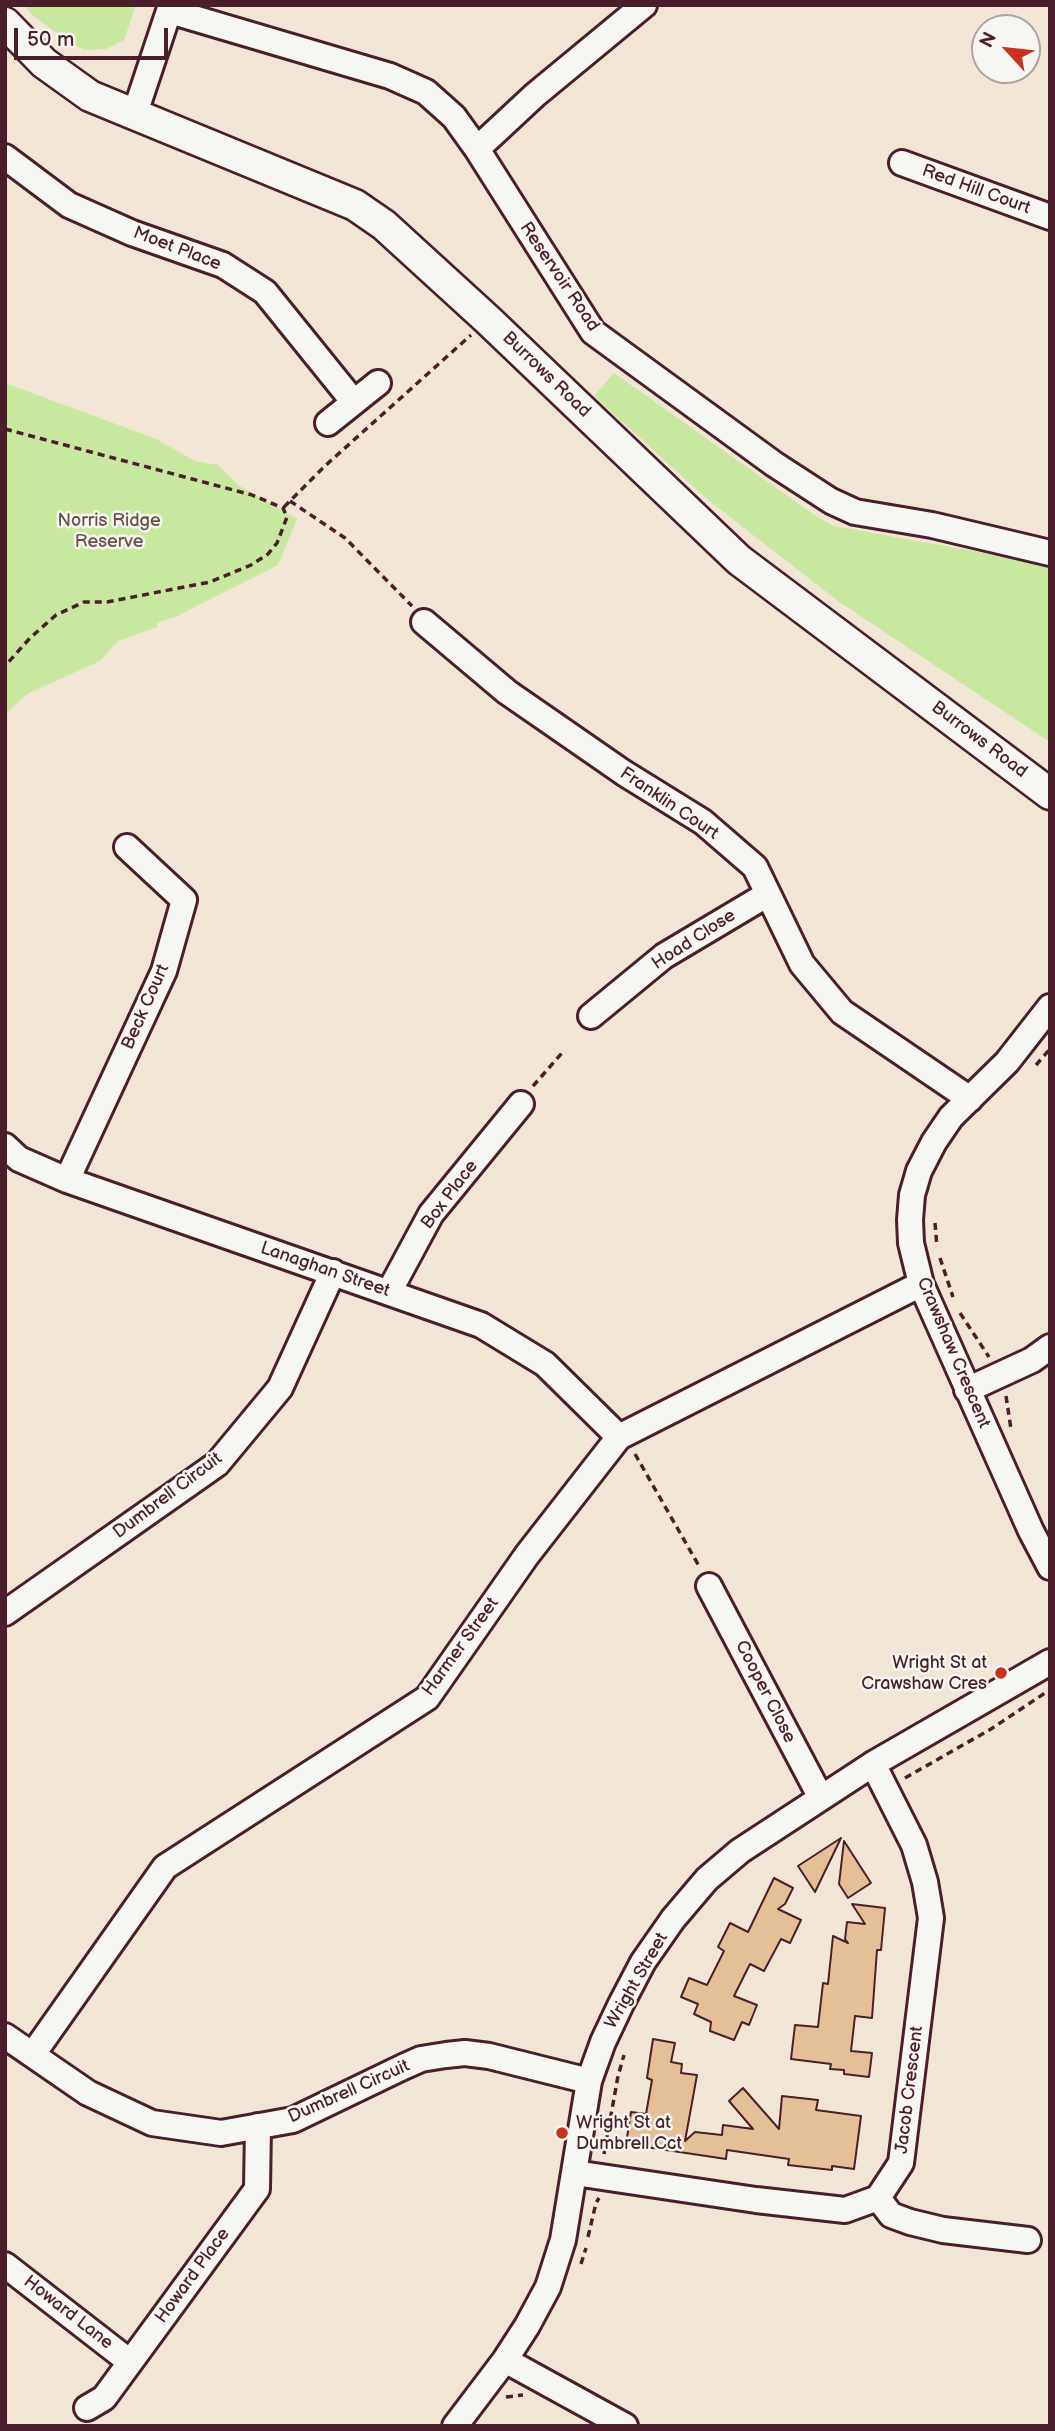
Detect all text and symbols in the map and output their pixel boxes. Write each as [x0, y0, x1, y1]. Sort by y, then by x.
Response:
scale bar [18, 14, 172, 58]
north arrow [971, 14, 1041, 84]
text: 50 m [27, 27, 74, 52]
text: N [975, 29, 1002, 52]
street label: Red Hill Court [919, 160, 1033, 220]
street label: Reservoir Road [514, 218, 604, 336]
street label: Moet Place [130, 222, 224, 276]
street label: Burrows Road [497, 327, 595, 423]
park label: Norris Ridge Reserve [57, 510, 161, 552]
street label: Burrows Road [927, 697, 1031, 783]
street label: Franklin Court [616, 763, 722, 845]
street label: Hoad Close [648, 905, 740, 975]
street label: Beck Court [118, 961, 174, 1053]
street label: Box Place [417, 1156, 483, 1234]
street label: Lanaghan Street [258, 1238, 392, 1302]
street label: Crawshaw Crescent [911, 1274, 995, 1432]
street label: Dumbrell Circuit [109, 1448, 227, 1544]
street label: Harmer Street [418, 1594, 504, 1700]
street label: Cooper Close [730, 1637, 800, 1747]
place label: Wright St at Crawshaw Cres [861, 1652, 987, 1694]
marker: Wright St at Crawshaw Cres [993, 1665, 1009, 1681]
street label: Wright Street [601, 1929, 673, 2033]
street label: Jacob Crescent [891, 2025, 929, 2155]
street label: Dumbrell Circuit [285, 2056, 413, 2128]
place label: Wright St at Dumbrell Cct [576, 2112, 682, 2154]
marker: Wright St at Dumbrell Cct [554, 2125, 570, 2141]
street label: Howard Place [151, 2224, 235, 2328]
street label: Howard Lane [19, 2271, 117, 2355]

